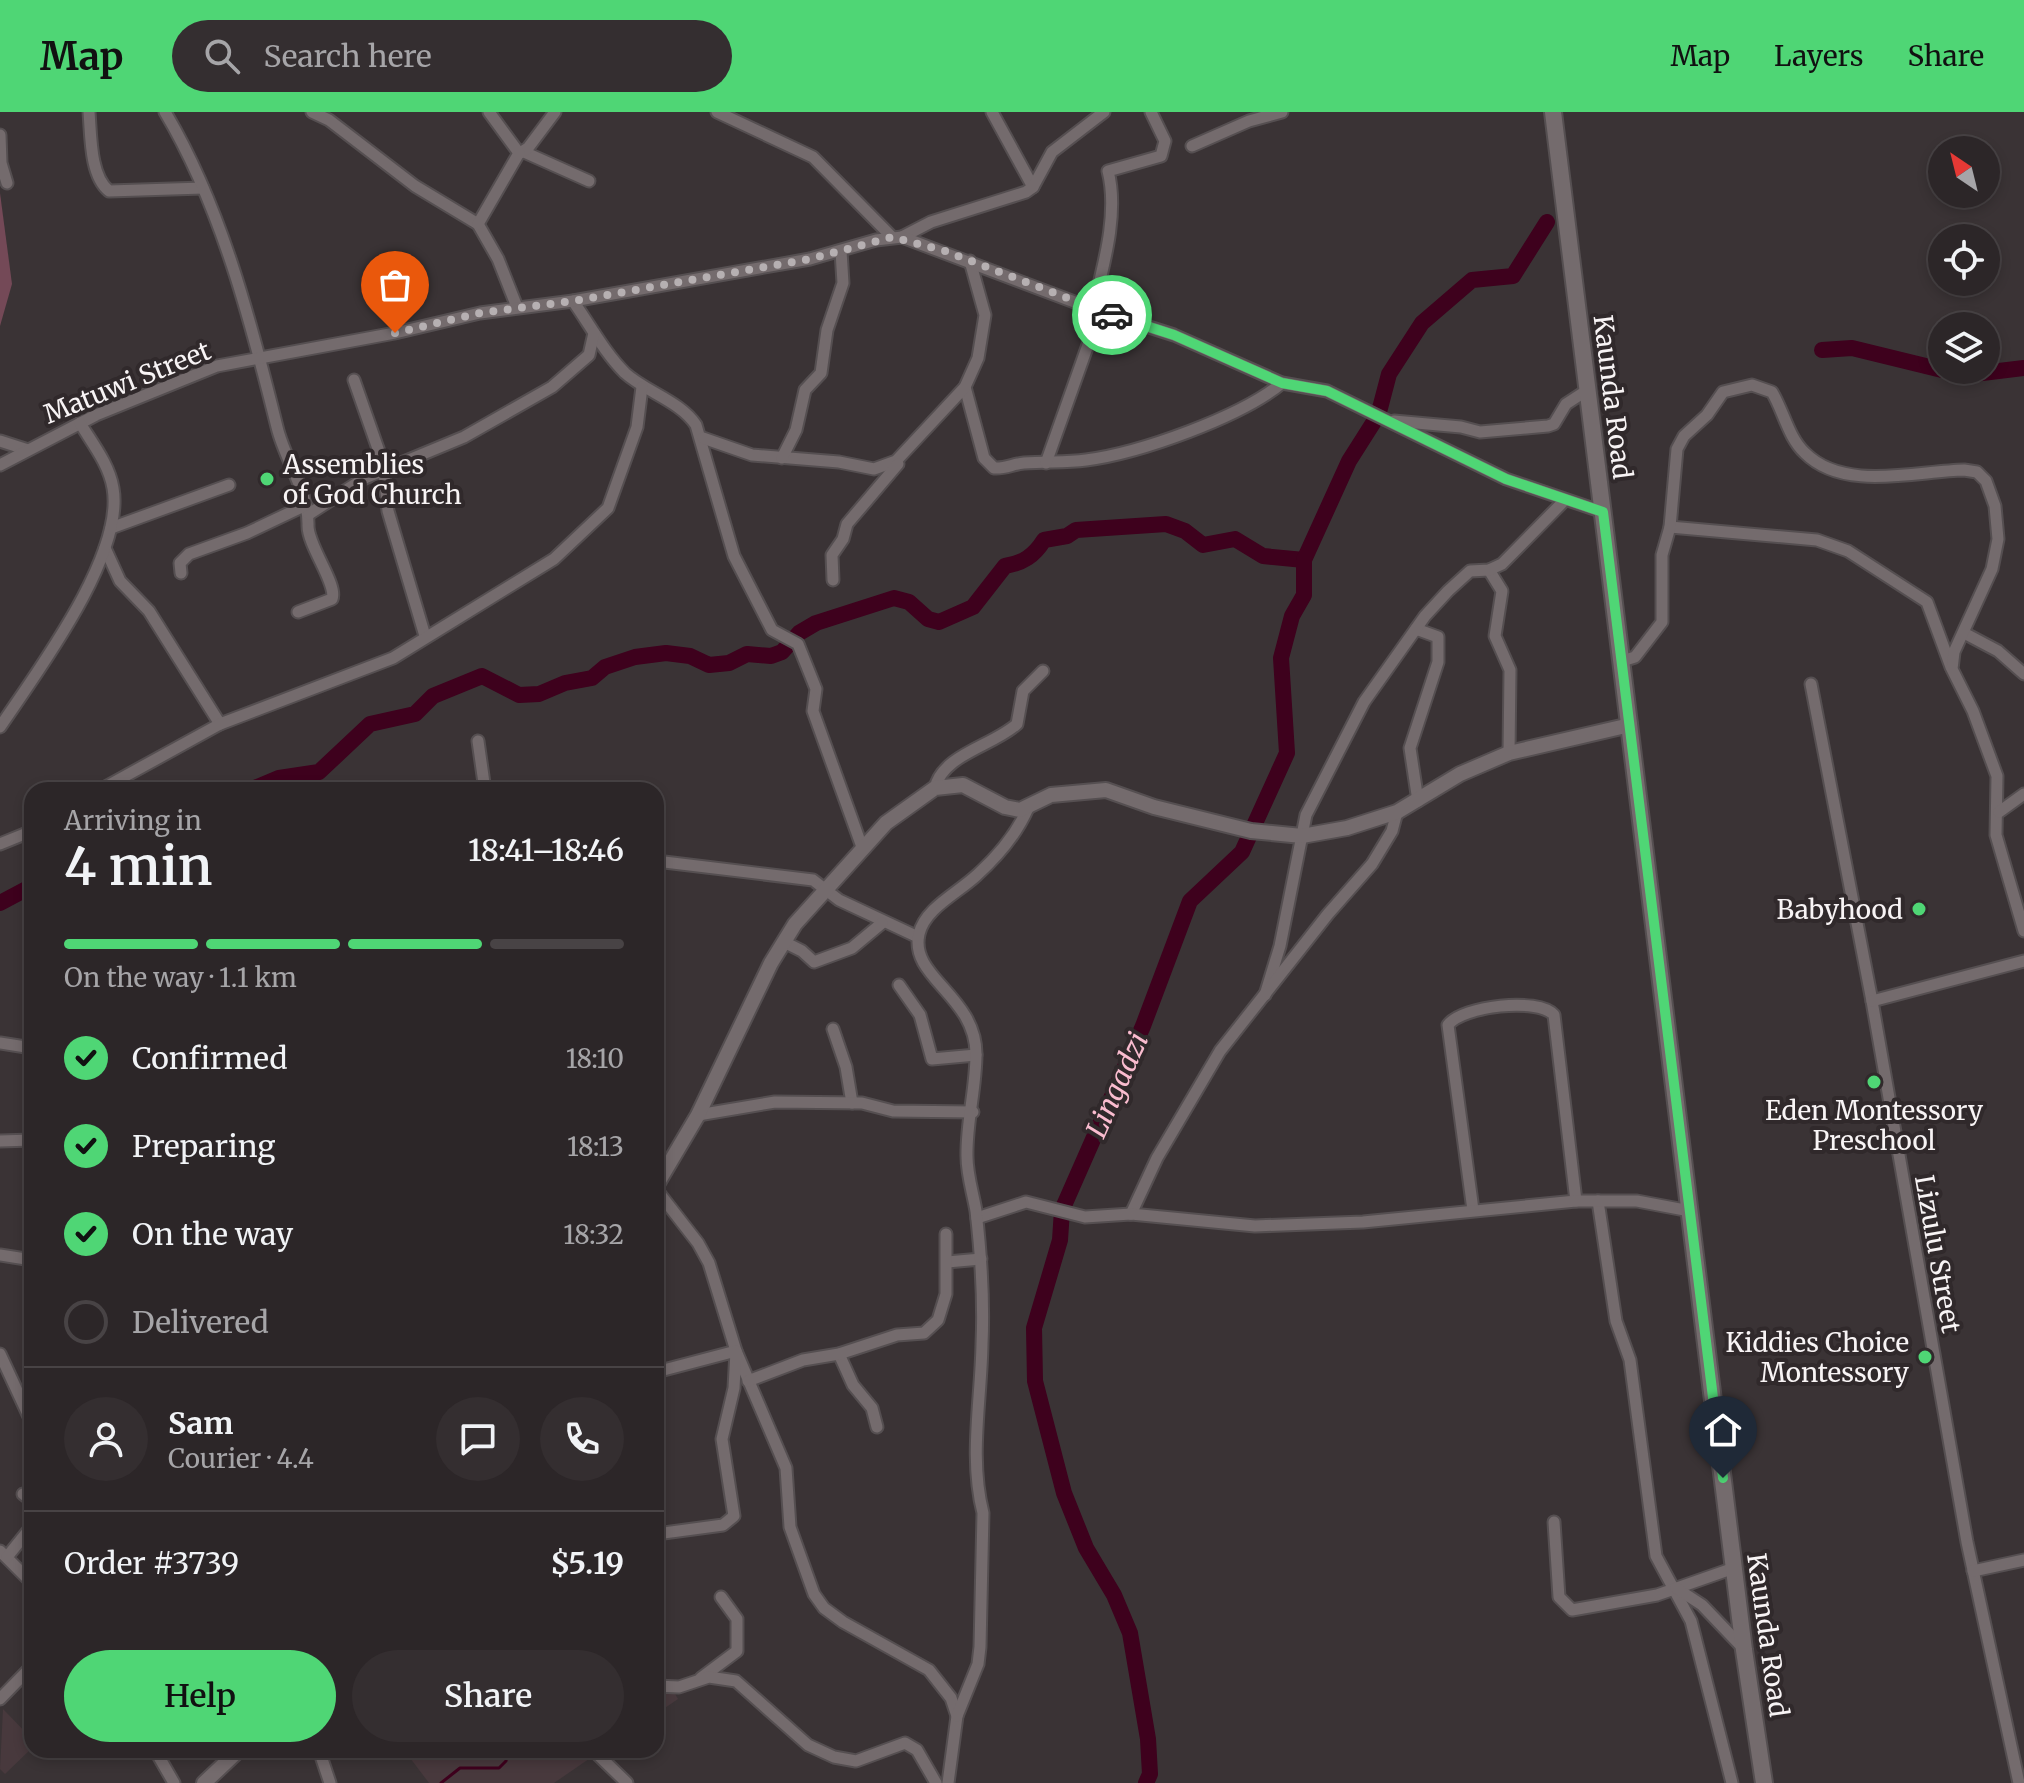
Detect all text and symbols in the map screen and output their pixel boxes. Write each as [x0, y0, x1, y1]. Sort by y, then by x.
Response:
search box [172, 20, 732, 92]
text: Map [40, 33, 124, 80]
icon: search [200, 34, 244, 78]
text: Search here [264, 37, 432, 75]
text: Map [1670, 38, 1730, 74]
text: Layers [1774, 38, 1863, 74]
text: Share [1907, 38, 1984, 74]
north arrow [1928, 136, 2000, 208]
map controls [1928, 136, 2000, 384]
button: locate [1928, 224, 2000, 296]
pin [361, 251, 429, 333]
icon: bag [373, 263, 417, 307]
courier [1072, 275, 1152, 355]
icon: car [1090, 293, 1134, 337]
button: layers [1928, 312, 2000, 384]
street label: Kaunda Road [1587, 313, 1639, 481]
street label: Matuwi Street [39, 334, 215, 430]
place label: Assemblies of God Church [282, 448, 462, 511]
marker: Assemblies of God Church [258, 470, 276, 488]
text: Arriving in [64, 804, 202, 837]
text: 18:41–18:46 [468, 831, 624, 869]
text: 4 min [64, 834, 213, 899]
place label: Babyhood [1777, 893, 1903, 926]
marker: Babyhood [1910, 900, 1928, 918]
text: On the way · 1.1 km [64, 961, 297, 994]
water label: Lingadzi [1078, 1027, 1156, 1143]
icon: check [64, 1036, 108, 1080]
text: Confirmed [132, 1039, 287, 1077]
text: 18:10 [566, 1042, 624, 1075]
marker: Eden Montessory Preschool [1865, 1073, 1883, 1091]
place label: Eden Montessory Preschool [1765, 1094, 1984, 1157]
icon: check [64, 1124, 108, 1168]
text: Preparing [132, 1127, 275, 1165]
text: 18:13 [567, 1130, 624, 1163]
street label: Lizulu Street [1908, 1173, 1968, 1335]
icon: check [64, 1212, 108, 1256]
text: On the way [132, 1215, 293, 1253]
text: 18:32 [563, 1218, 624, 1251]
text: Delivered [132, 1303, 269, 1341]
place label: Kiddies Choice Montessory [1725, 1326, 1910, 1389]
marker: Kiddies Choice Montessory [1916, 1348, 1934, 1366]
pin [1689, 1396, 1757, 1478]
button: person [64, 1397, 148, 1481]
button: chat [436, 1397, 520, 1481]
button: phone [540, 1397, 624, 1481]
text: Sam [168, 1404, 233, 1442]
icon: home [1701, 1408, 1745, 1452]
text: Courier · 4.4 [168, 1442, 314, 1475]
text: Order #3739 [64, 1544, 239, 1582]
text: $5.19 [550, 1544, 624, 1582]
street label: Kaunda Road [1740, 1551, 1796, 1719]
button: Help [64, 1650, 336, 1742]
button: Share [352, 1650, 624, 1742]

